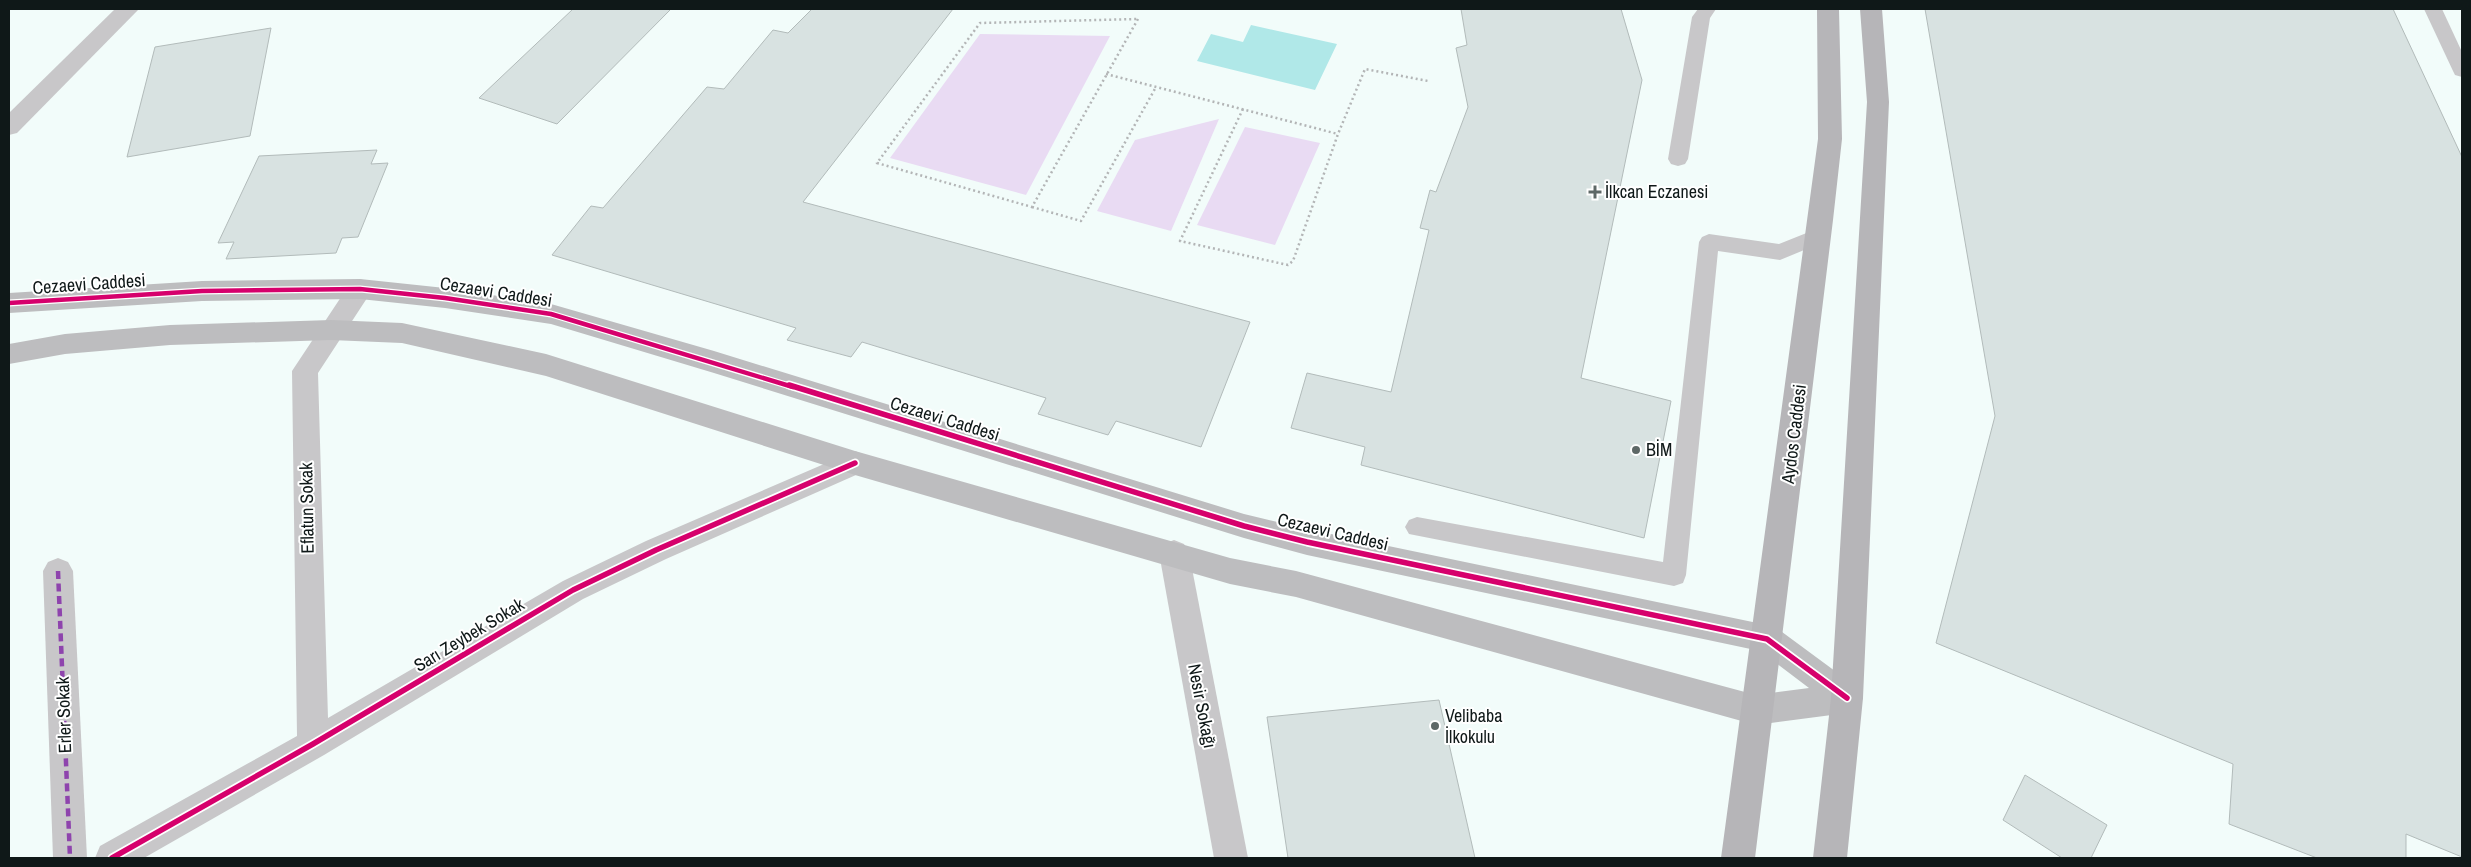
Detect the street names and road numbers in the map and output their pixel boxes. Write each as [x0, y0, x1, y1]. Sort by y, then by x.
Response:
street label: Cezaevi Caddesi [32, 267, 146, 300]
street label: Cezaevi Caddesi [438, 270, 554, 313]
street label: Aydos Caddesi [1775, 383, 1812, 486]
street label: Cezaevi Caddesi [887, 390, 1003, 447]
street label: Eflatun Sokak [293, 462, 320, 554]
street label: Cezaevi Caddesi [1275, 507, 1391, 556]
street label: Sarı Zeybek Sokak [409, 591, 529, 677]
street label: Nesir Sokağı [1182, 662, 1223, 750]
street label: Erler Sokak [50, 676, 77, 754]

